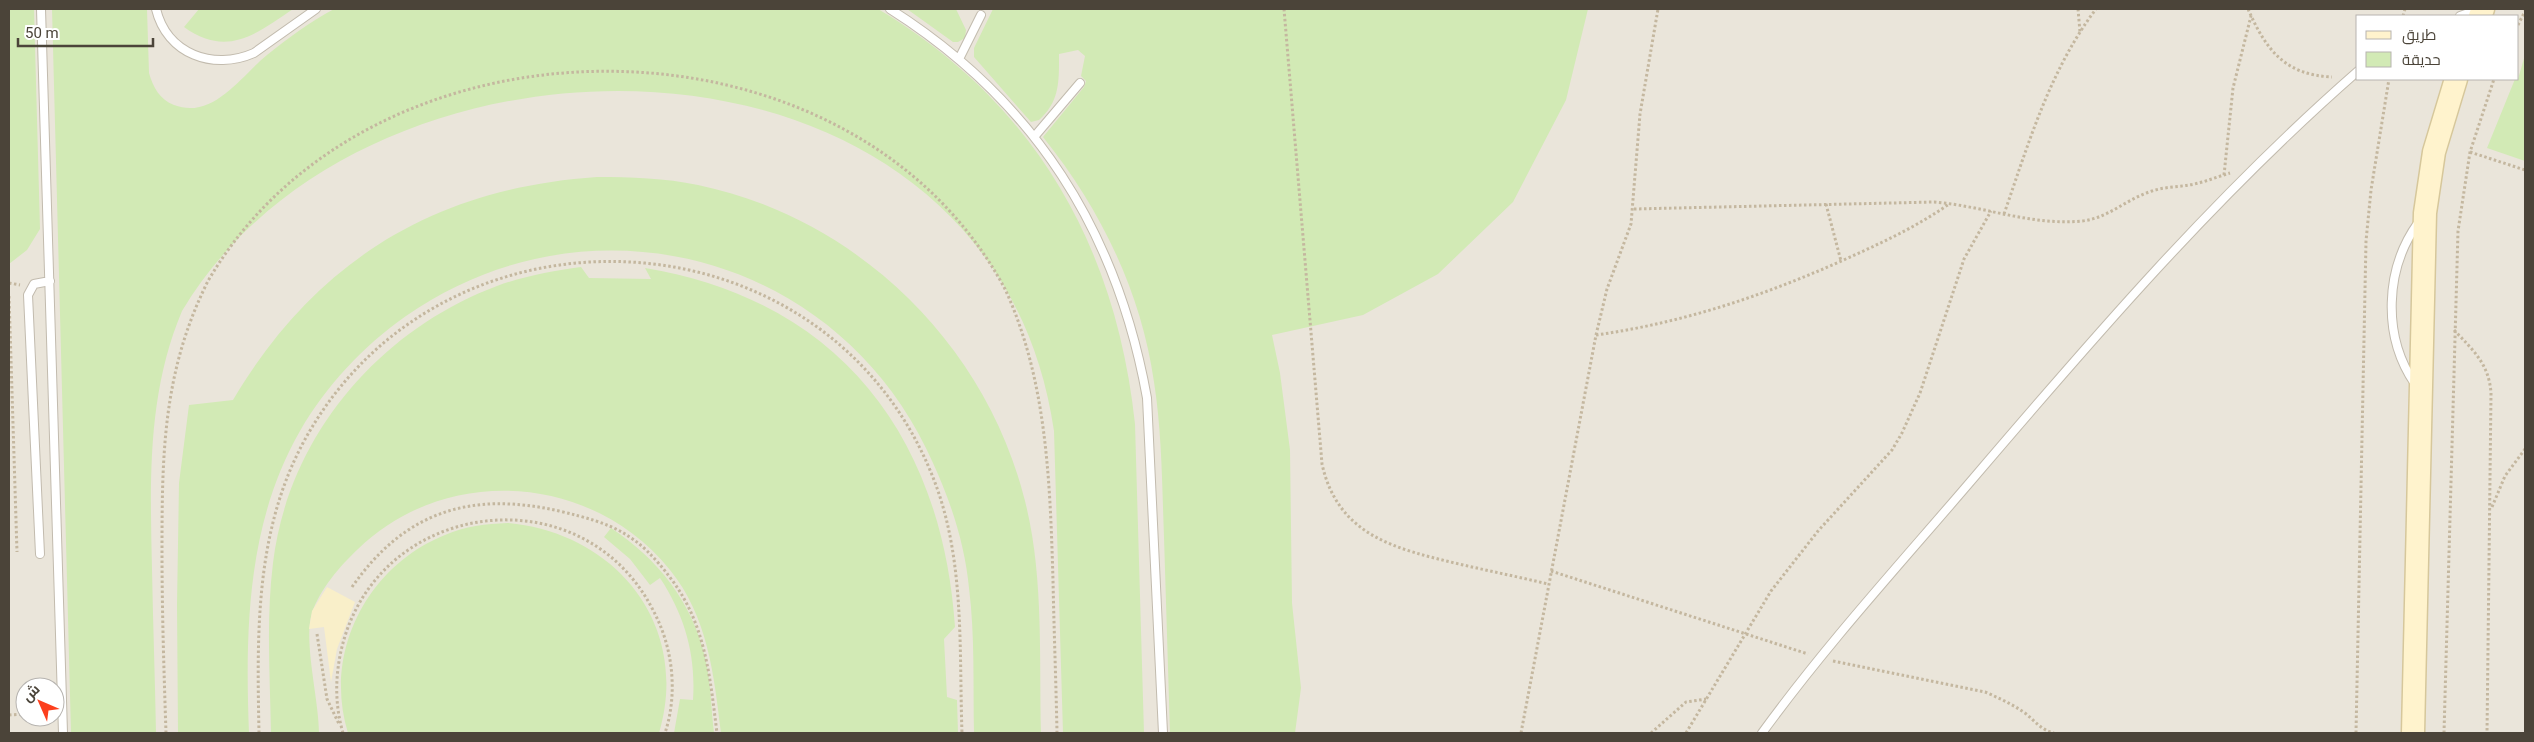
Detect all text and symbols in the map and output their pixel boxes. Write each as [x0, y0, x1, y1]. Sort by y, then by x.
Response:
scale bar [18, 15, 152, 47]
legend [2356, 15, 2519, 80]
text: 50 m [25, 24, 59, 42]
text: طريق [2402, 26, 2436, 45]
text: حديقة [2402, 51, 2441, 69]
north arrow [15, 677, 65, 727]
text: ش [19, 681, 44, 706]

